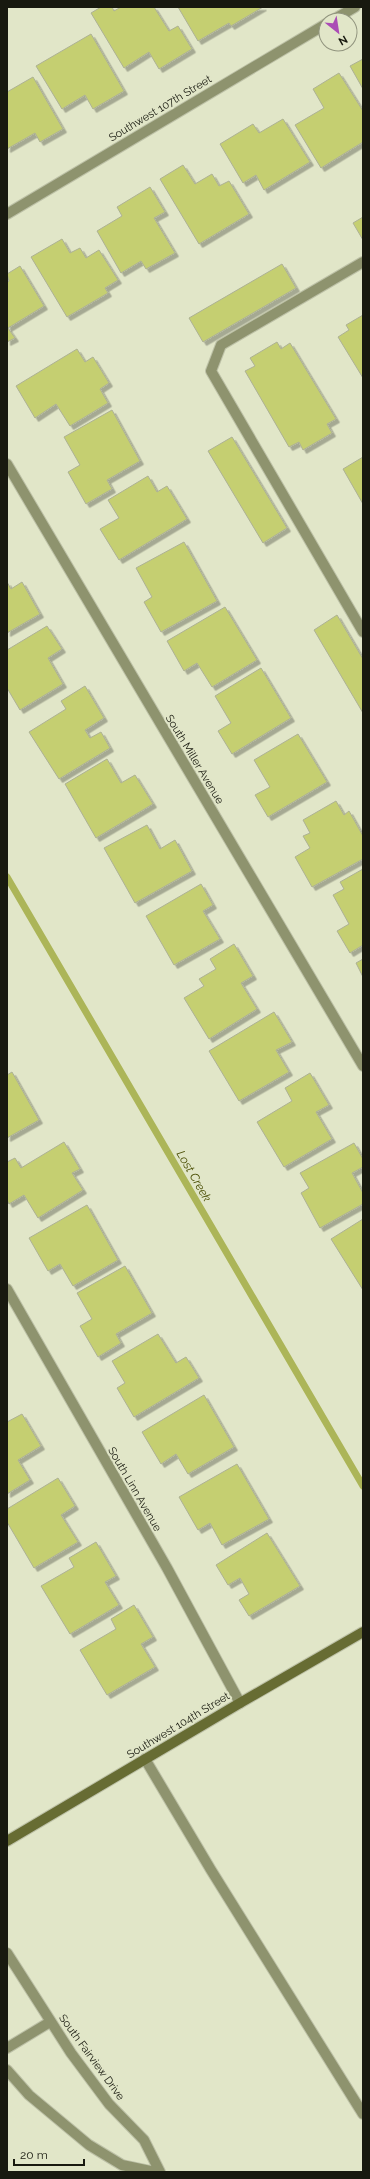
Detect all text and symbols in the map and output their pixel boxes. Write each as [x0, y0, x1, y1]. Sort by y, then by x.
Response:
north arrow [318, 12, 358, 52]
text: N [336, 32, 350, 48]
street label: Southwest 107th Street [107, 72, 214, 144]
street label: South Miller Avenue [163, 712, 227, 807]
water label: Lost Creek [174, 1148, 215, 1205]
street label: South Linn Avenue [105, 1445, 164, 1534]
street label: Southwest 104th Street [125, 1689, 232, 1761]
street label: South Fairview Drive [56, 2012, 127, 2103]
scale bar [14, 2141, 84, 2167]
text: 20 m [20, 2148, 48, 2162]

